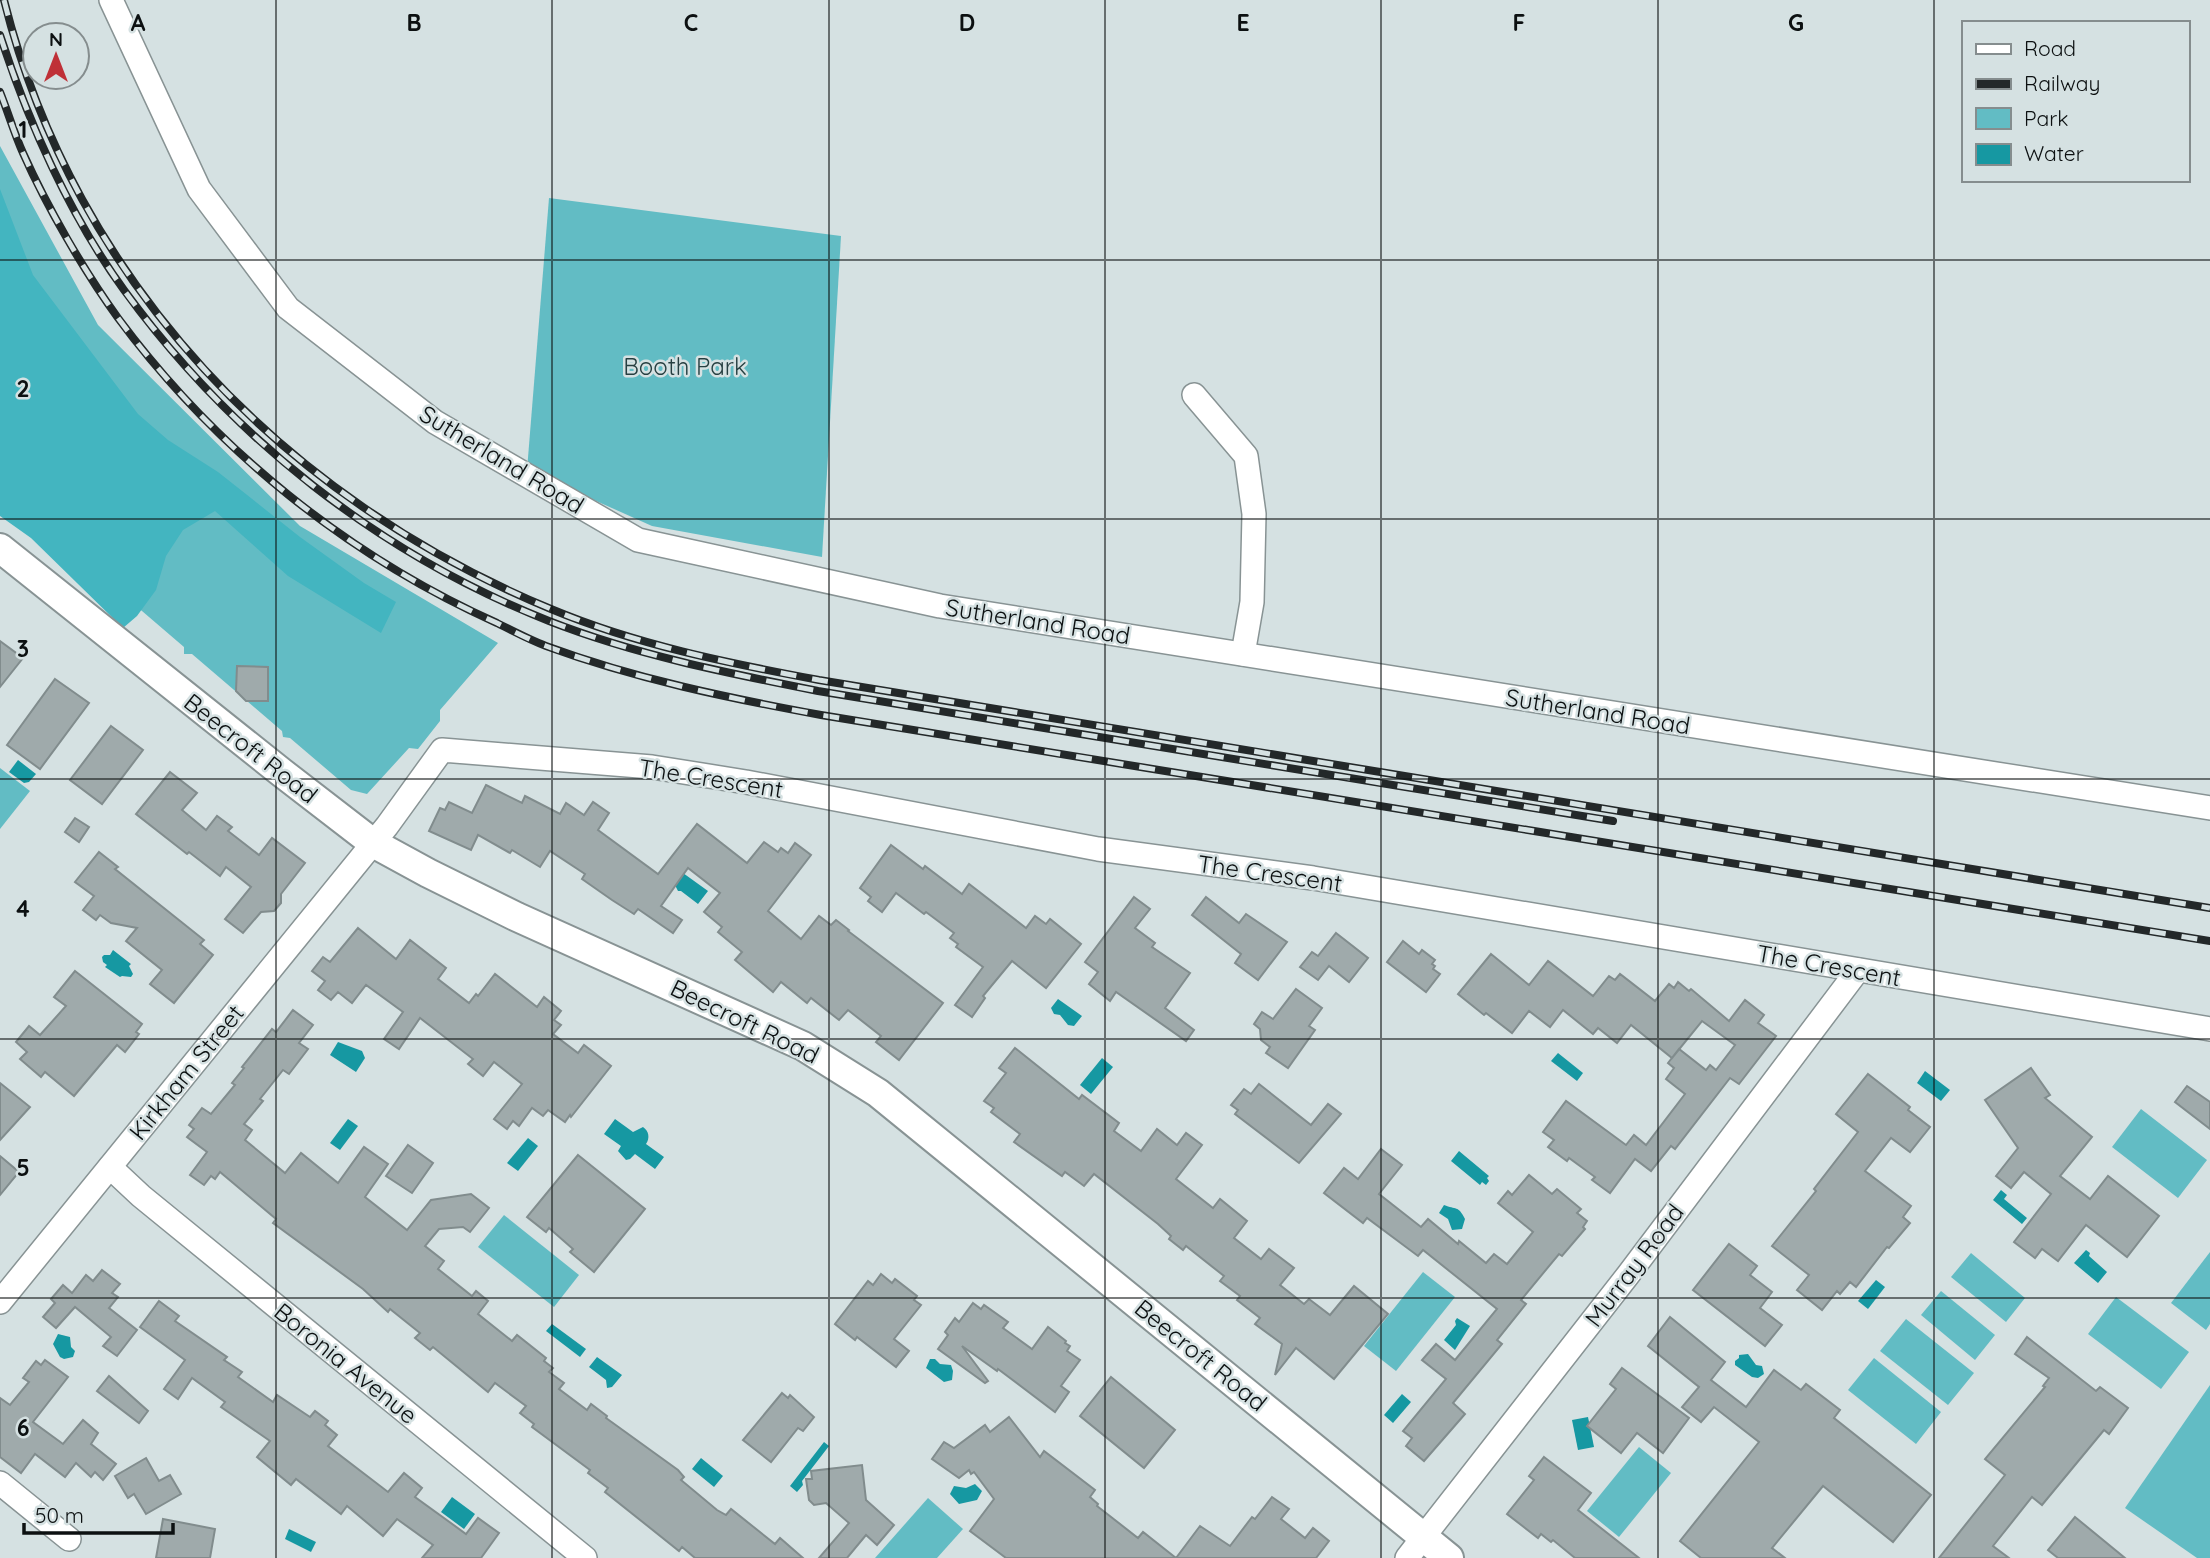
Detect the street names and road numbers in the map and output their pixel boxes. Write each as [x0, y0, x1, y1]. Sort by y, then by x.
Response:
street label: Sutherland Road [414, 398, 590, 520]
street label: Sutherland Road [944, 592, 1132, 650]
street label: Sutherland Road [1504, 682, 1692, 740]
street label: Beecroft Road [178, 687, 324, 809]
street label: The Crescent [637, 752, 785, 804]
street label: The Crescent [1196, 848, 1344, 898]
street label: The Crescent [1755, 938, 1903, 992]
street label: Beecroft Road [666, 972, 824, 1070]
street label: Kirkham Street [122, 998, 250, 1146]
street label: Murray Road [1578, 1198, 1690, 1332]
street label: Beecroft Road [1129, 1293, 1273, 1417]
street label: Boronia Avenue [268, 1296, 424, 1430]

